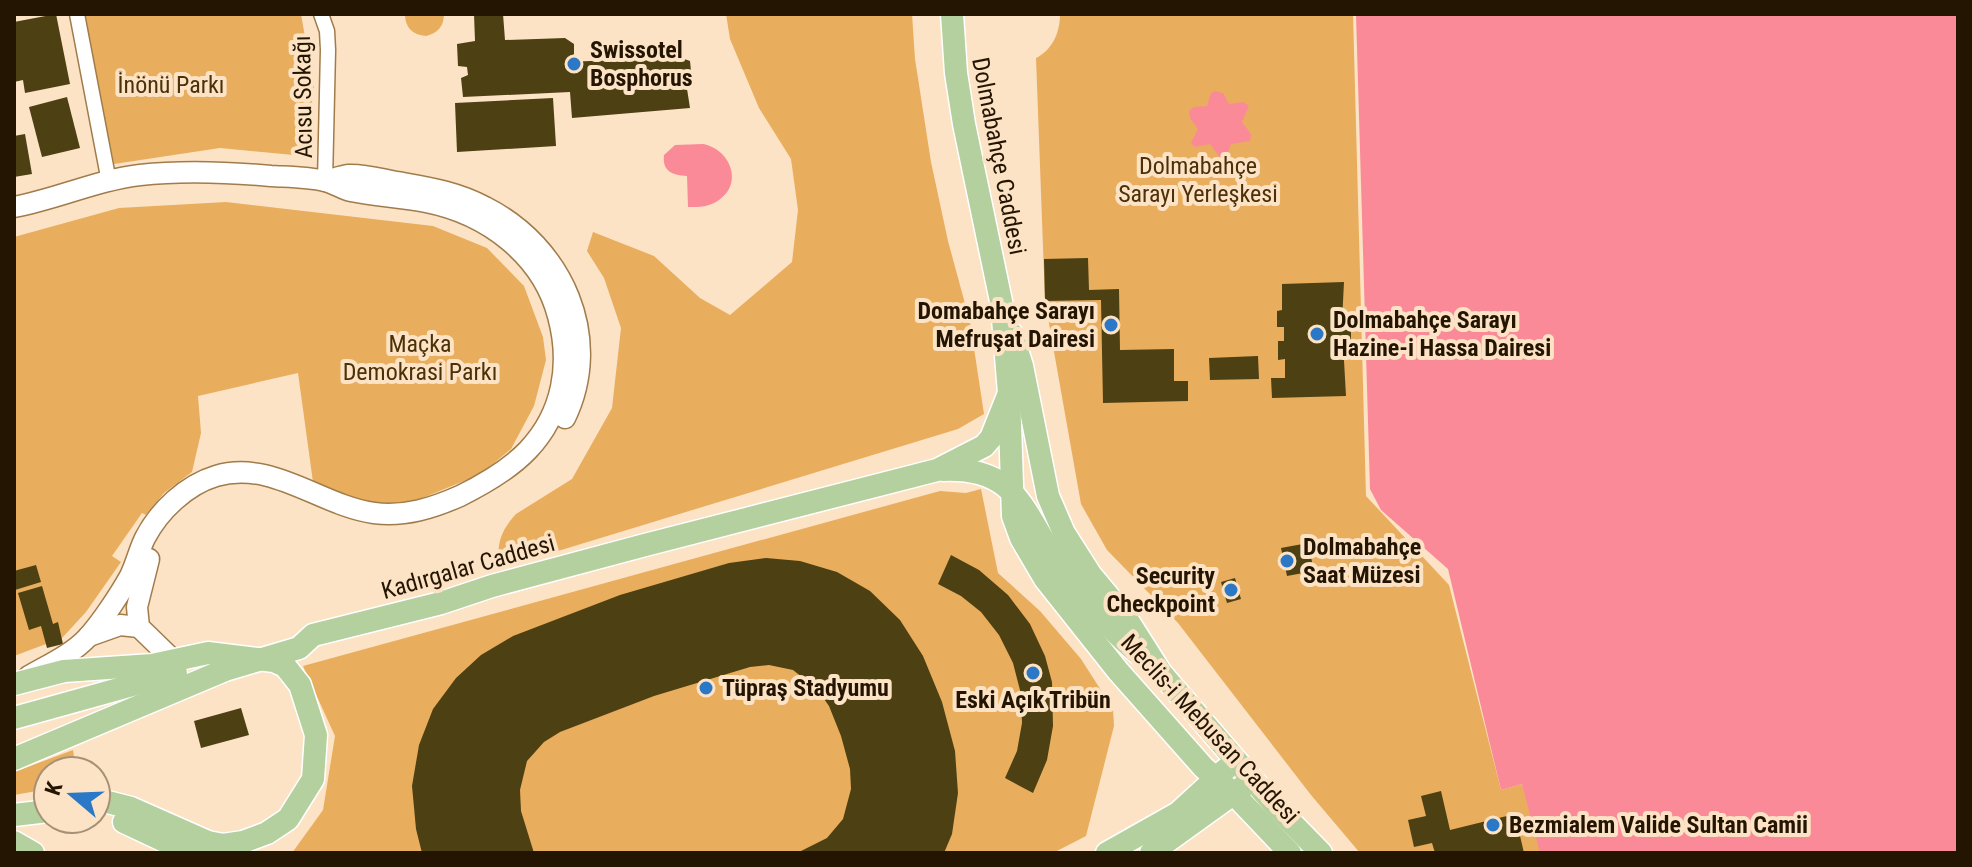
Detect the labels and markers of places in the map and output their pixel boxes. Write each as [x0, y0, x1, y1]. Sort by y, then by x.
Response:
place label: Swissotel Bosphorus [590, 36, 693, 92]
marker: Swissotel Bosphorus [565, 55, 583, 73]
place label: Domabahçe Sarayı Mefruşat Dairesi [917, 297, 1095, 353]
place label: Dolmabahçe Sarayı Hazine-i Hassa Dairesi [1333, 306, 1551, 362]
marker: Domabahçe Sarayı Mefruşat Dairesi [1102, 316, 1120, 334]
marker: Dolmabahçe Sarayı Hazine-i Hassa Dairesi [1308, 325, 1326, 343]
place label: Dolmabahçe Saat Müzesi [1303, 533, 1421, 589]
marker: Dolmabahçe Saat Müzesi [1278, 552, 1296, 570]
place label: Security Checkpoint [1106, 562, 1215, 618]
marker: Security Checkpoint [1222, 581, 1240, 599]
marker: Eski Açık Tribün [1024, 664, 1042, 682]
place label: Tüpraş Stadyumu [722, 674, 889, 702]
marker: Tüpraş Stadyumu [697, 679, 715, 697]
place label: Eski Açık Tribün [955, 686, 1111, 714]
place label: Bezmialem Valide Sultan Camii [1509, 811, 1808, 839]
marker: Bezmialem Valide Sultan Camii [1484, 816, 1502, 834]

